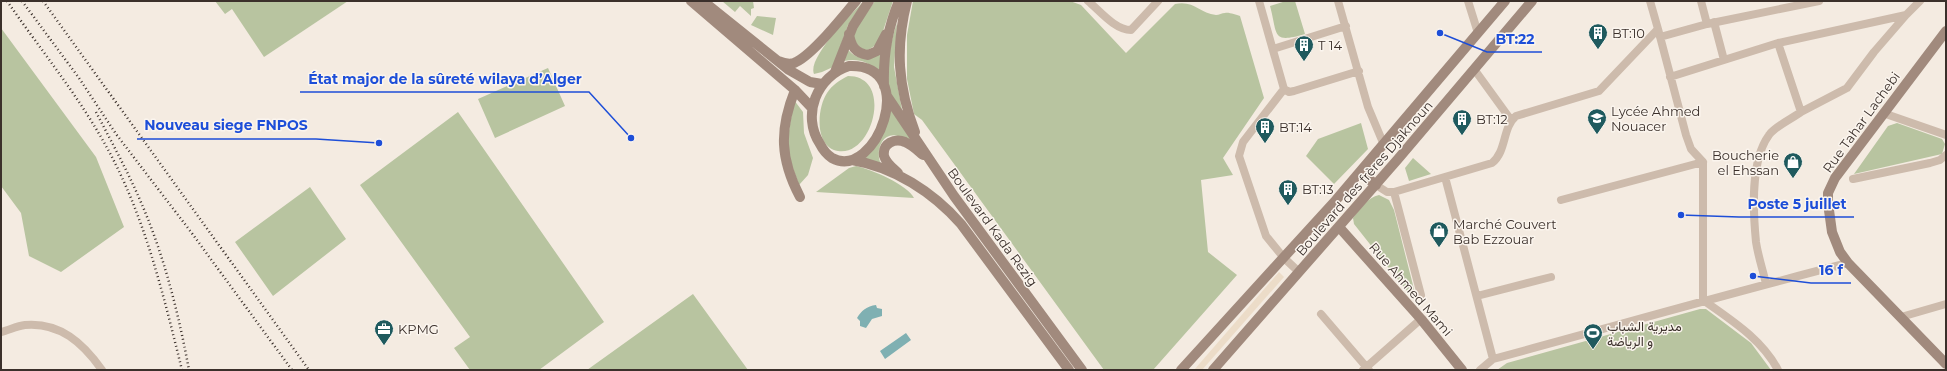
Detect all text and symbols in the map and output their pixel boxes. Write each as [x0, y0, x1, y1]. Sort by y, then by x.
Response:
building icon: BT:10 [1587, 22, 1609, 50]
place label: BT:10 [1612, 25, 1645, 41]
callout: BT:22 [1487, 26, 1542, 52]
text: BT:22 [1495, 30, 1535, 48]
building icon: T 14 [1293, 34, 1315, 62]
place label: T 14 [1318, 37, 1343, 53]
callout: État major de la sûreté wilaya d’Alger [300, 66, 589, 92]
street label: Rue Tahar Lachebi [1819, 68, 1903, 176]
text: État major de la sûreté wilaya d’Alger [308, 70, 582, 88]
street label: Boulevard des frères Djaknoun [1292, 97, 1436, 259]
place label: Lycée Ahmed Nouacer [1611, 103, 1700, 134]
school or university icon: Lycée Ahmed Nouacer [1586, 107, 1608, 135]
building icon: BT:12 [1451, 108, 1473, 136]
place label: BT:12 [1476, 111, 1508, 127]
callout: Nouveau siege FNPOS [137, 113, 316, 139]
text: Nouveau siege FNPOS [144, 116, 308, 134]
building icon: BT:14 [1254, 116, 1276, 144]
place label: BT:14 [1279, 119, 1312, 135]
place label: Boucherie el Ehssan [1712, 147, 1779, 178]
shop icon: Boucherie el Ehssan [1782, 151, 1804, 179]
street label: Boulevard Kada Rezig [945, 165, 1041, 289]
building icon: BT:13 [1277, 178, 1299, 206]
place label: BT:13 [1302, 181, 1334, 197]
callout: Poste 5 juillet [1739, 191, 1854, 217]
text: Poste 5 juillet [1747, 195, 1847, 213]
place label: Marché Couvert Bab Ezzouar [1453, 216, 1557, 247]
shop icon: Marché Couvert Bab Ezzouar [1428, 220, 1450, 248]
street label: Rue Ahmed Mami [1366, 239, 1456, 339]
callout: 16 f [1811, 257, 1851, 283]
text: 16 f [1819, 261, 1843, 279]
office icon: KPMG [373, 318, 395, 346]
place label: مديرية الشباب و الرياضة [1607, 318, 1682, 350]
place label: KPMG [398, 321, 439, 337]
sports icon: مديرية الشباب و الرياضة [1582, 322, 1604, 350]

